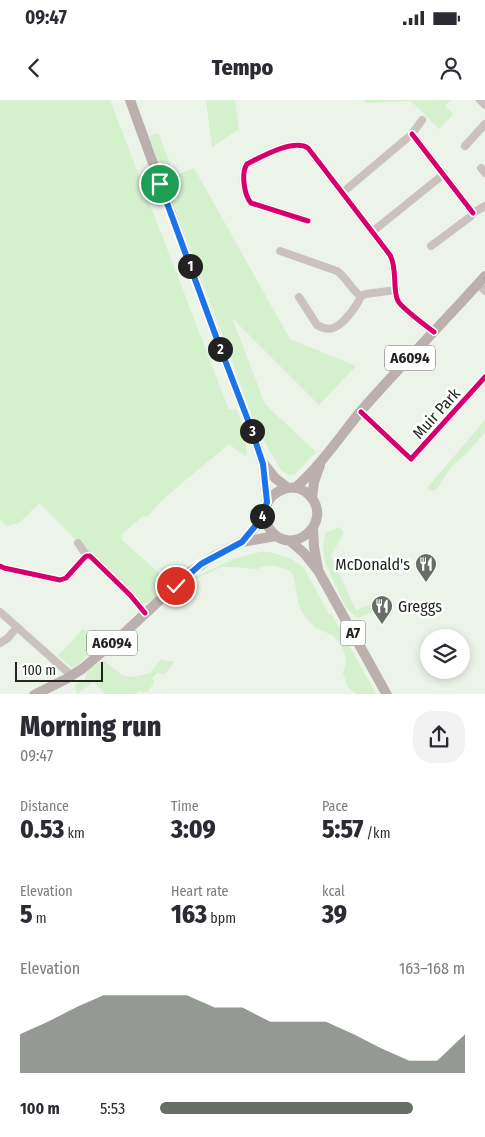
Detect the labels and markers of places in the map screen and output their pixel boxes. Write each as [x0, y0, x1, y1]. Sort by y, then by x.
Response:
pin [139, 163, 181, 205]
pin: 1 [178, 254, 202, 278]
pin: 2 [208, 336, 232, 362]
pin: 3 [240, 418, 264, 444]
pin: 4 [250, 504, 274, 528]
restaurant icon: McDonald's [414, 552, 438, 583]
place label: McDonald's [335, 555, 410, 574]
pin [155, 565, 197, 607]
restaurant icon: Greggs [370, 594, 394, 625]
place label: Greggs [398, 597, 442, 616]

